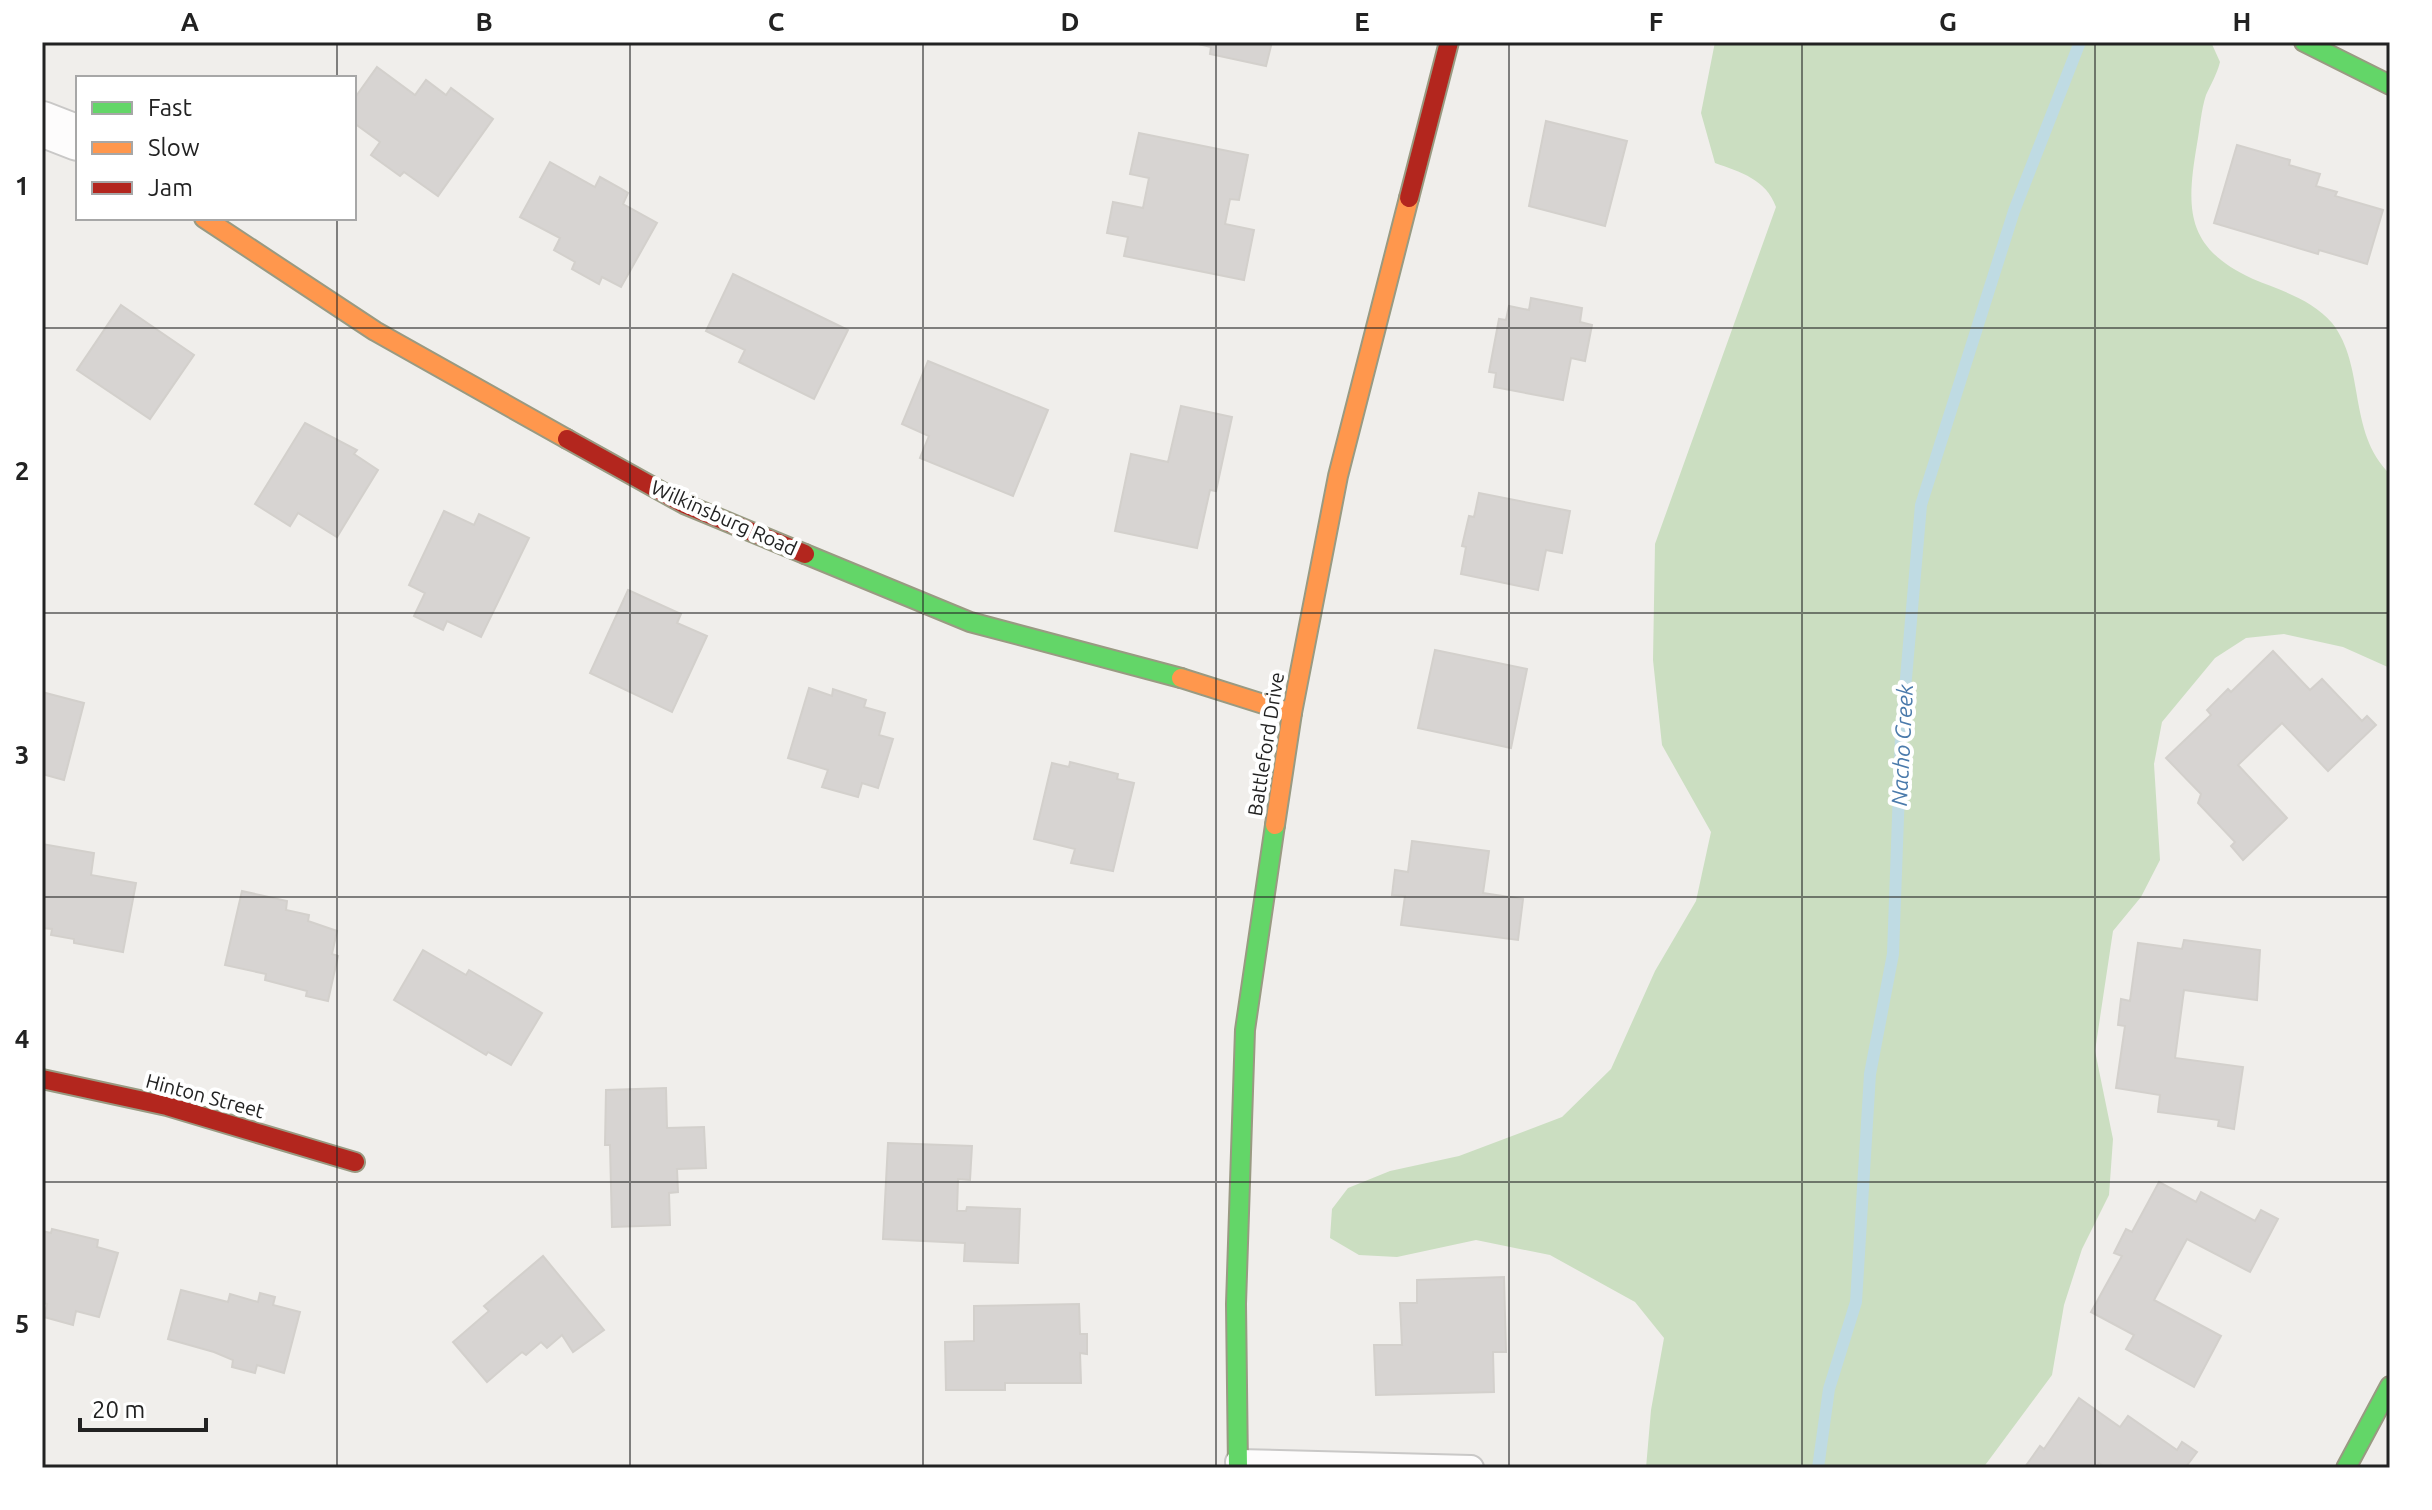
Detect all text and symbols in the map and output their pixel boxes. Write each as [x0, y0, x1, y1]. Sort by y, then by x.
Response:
text: A [181, 7, 200, 36]
text: B [475, 7, 493, 36]
text: C [768, 7, 785, 36]
text: D [1061, 7, 1079, 36]
text: E [1354, 7, 1370, 36]
text: F [1649, 7, 1663, 36]
text: G [1939, 7, 1957, 36]
text: H [2233, 7, 2251, 36]
legend [76, 76, 356, 220]
text: Fast [148, 94, 192, 121]
text: Slow [148, 134, 200, 161]
text: 1 [15, 171, 29, 200]
text: Jam [148, 174, 193, 201]
text: 2 [15, 456, 29, 485]
street label: Wilkinsburg Road [648, 475, 801, 560]
street label: Battleford Drive [1243, 670, 1288, 818]
water label: Nacho Creek [1886, 683, 1917, 807]
text: 3 [15, 740, 29, 769]
text: 4 [15, 1024, 29, 1053]
street label: Hinton Street [143, 1069, 267, 1122]
text: 5 [15, 1309, 29, 1338]
scale bar [80, 1382, 206, 1432]
text: 20 m [92, 1396, 145, 1423]

